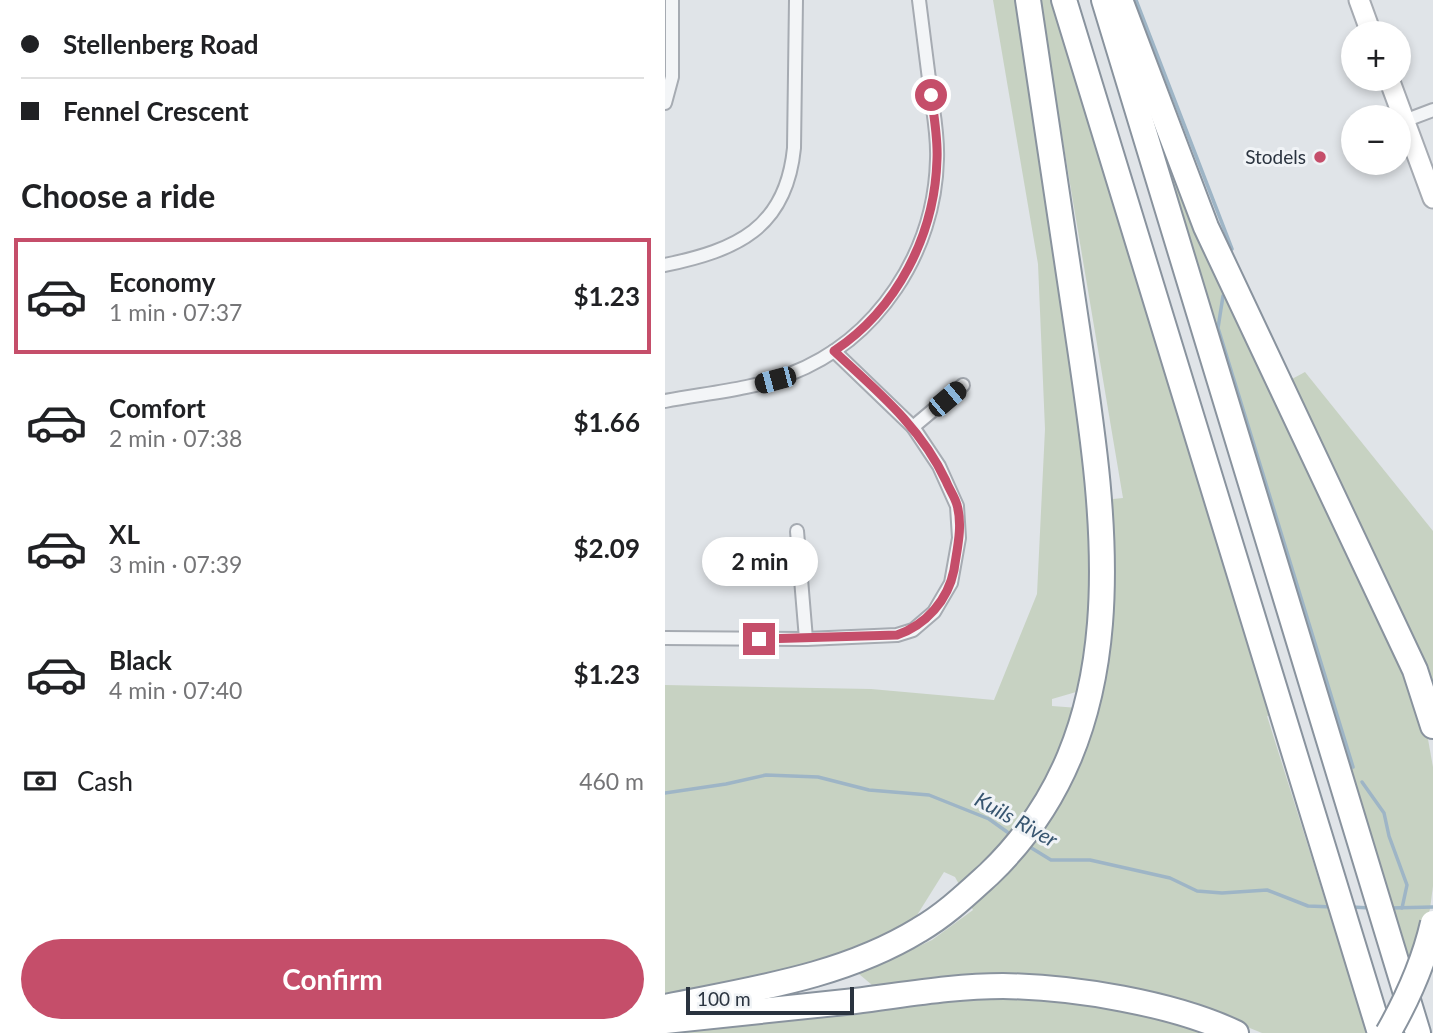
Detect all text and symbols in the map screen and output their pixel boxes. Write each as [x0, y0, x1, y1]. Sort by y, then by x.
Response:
map controls [1341, 21, 1411, 175]
button: + [1341, 21, 1411, 91]
text: Stellenberg Road [63, 28, 259, 60]
route start [915, 79, 947, 111]
text: Fennel Crescent [63, 95, 249, 127]
button: − [1341, 105, 1411, 175]
place label: Stodels [1245, 145, 1306, 168]
marker: Stodels [1312, 149, 1328, 165]
text: Choose a ride [21, 176, 215, 215]
icon: car [25, 265, 88, 328]
text: Economy [109, 266, 215, 298]
text: $1.23 [574, 280, 640, 312]
text: 1 min · 07:37 [109, 298, 242, 326]
car [752, 364, 799, 396]
car [925, 377, 970, 421]
icon: car [25, 391, 88, 454]
text: Comfort [109, 392, 206, 424]
text: $1.66 [574, 406, 640, 438]
text: 2 min · 07:38 [109, 424, 242, 452]
icon: car [25, 517, 88, 580]
text: XL [109, 518, 140, 550]
text: $2.09 [574, 532, 640, 564]
callout: 2 min [701, 538, 817, 586]
text: 2 min [731, 547, 789, 575]
text: 3 min · 07:39 [109, 550, 242, 578]
route end [743, 623, 775, 655]
icon: car [25, 643, 88, 706]
text: Black [109, 644, 172, 676]
text: $1.23 [574, 658, 640, 690]
text: 4 min · 07:40 [109, 676, 242, 704]
icon: cash [21, 762, 59, 800]
text: Cash [77, 765, 133, 797]
text: 460 m [579, 767, 644, 795]
water label: Kuils River [971, 786, 1063, 852]
button: Confirm [21, 939, 644, 1019]
scale bar [686, 984, 854, 1016]
text: 100 m [697, 987, 751, 1010]

